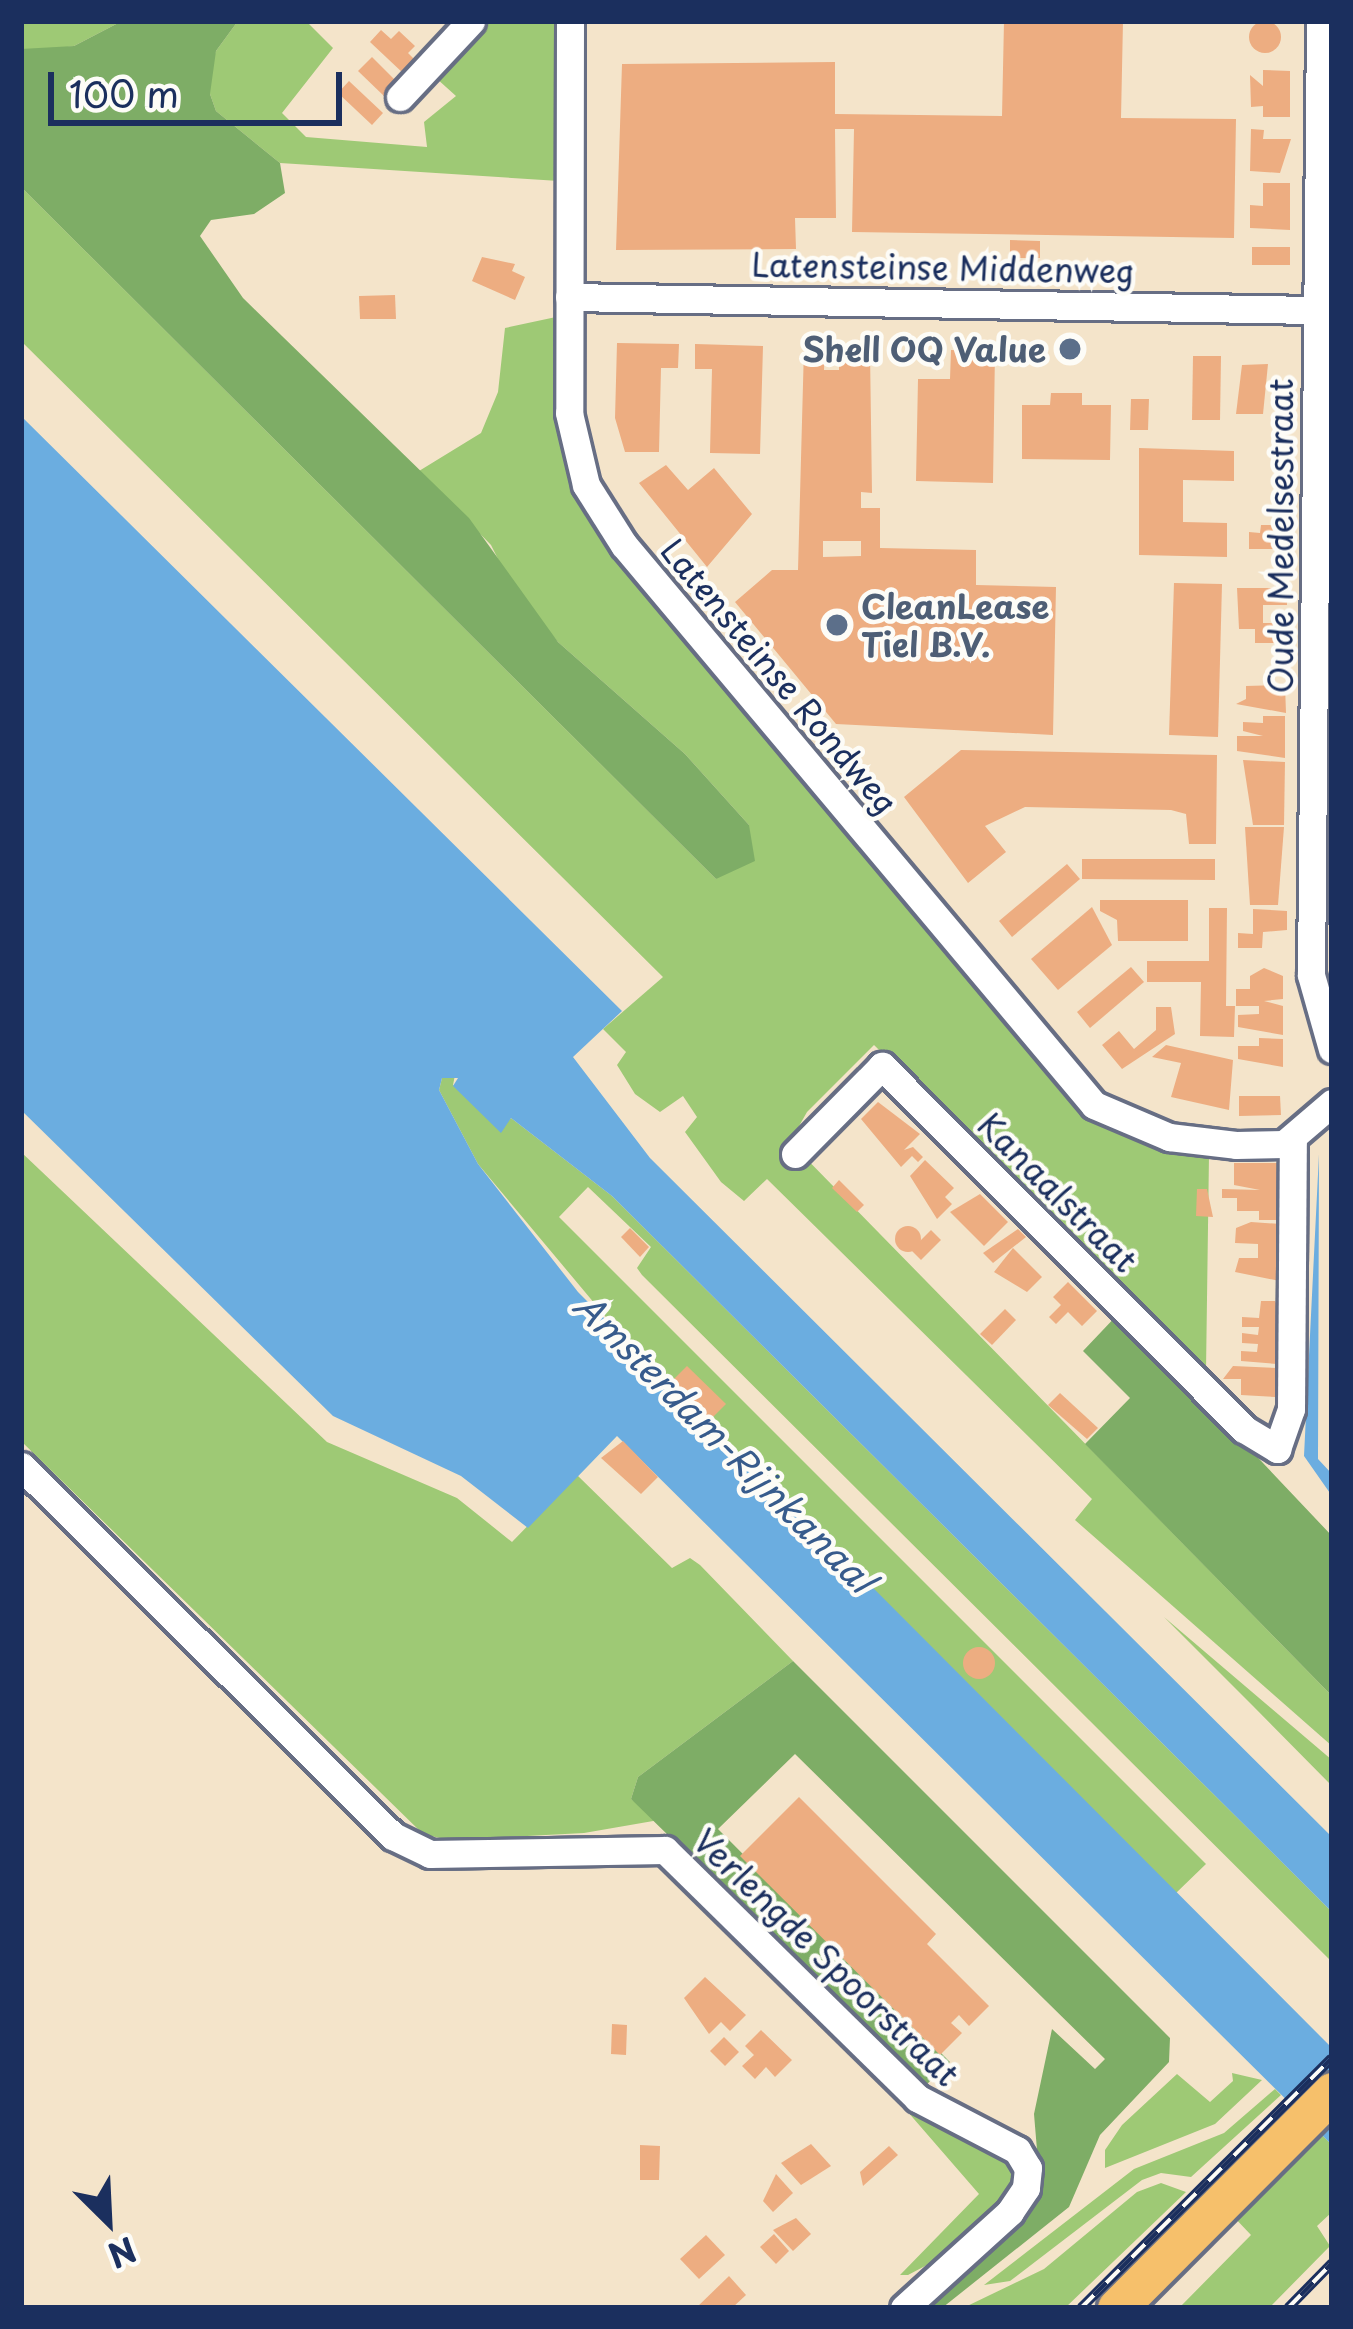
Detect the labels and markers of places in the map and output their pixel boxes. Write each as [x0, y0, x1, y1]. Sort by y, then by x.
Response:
place label: Shell OQ Value [801, 329, 1046, 369]
marker: Shell OQ Value [1057, 336, 1083, 362]
place label: CleanLease Tiel B.V. [861, 586, 1049, 664]
marker: CleanLease Tiel B.V. [824, 612, 850, 638]

